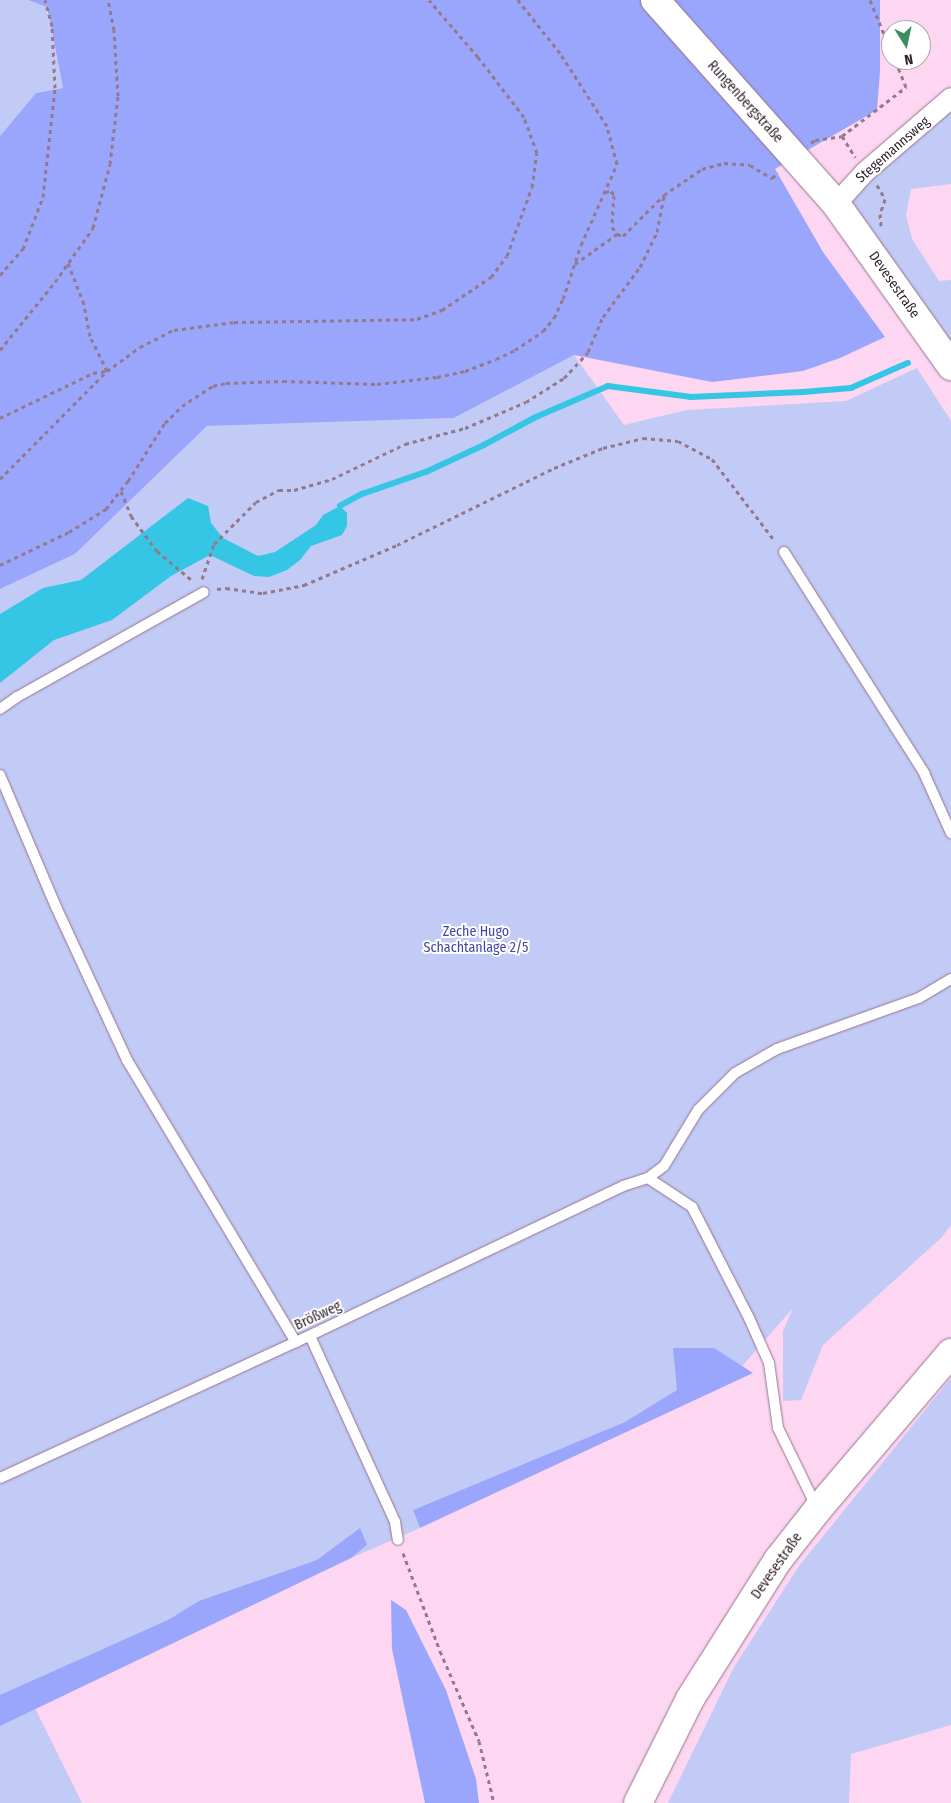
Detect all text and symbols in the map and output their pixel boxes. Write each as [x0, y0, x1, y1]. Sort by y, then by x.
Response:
north arrow [881, 20, 931, 70]
text: N [903, 50, 914, 68]
street label: Rungenbergstraße [704, 57, 786, 147]
street label: Stegemannsweg [853, 113, 933, 187]
street label: Devesestraße [865, 249, 923, 321]
park label: Zeche Hugo Schachtanlage 2/5 [423, 924, 529, 956]
street label: Brößweg [292, 1298, 344, 1334]
street label: Devesestraße [748, 1530, 806, 1602]

